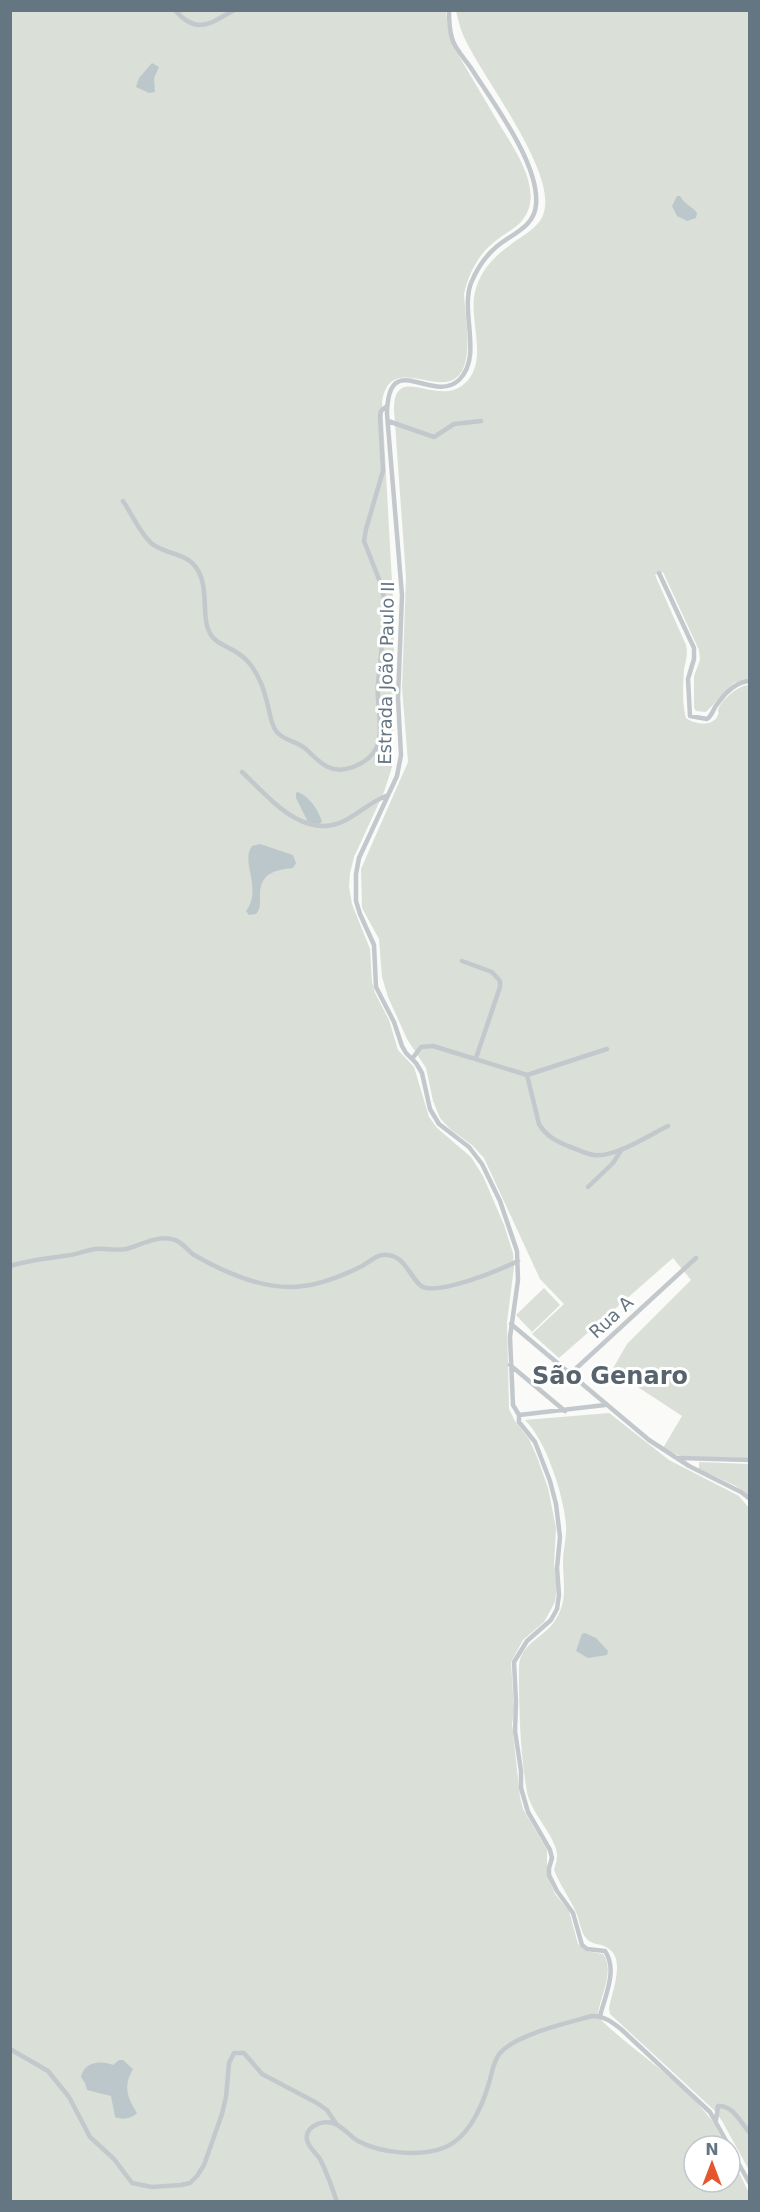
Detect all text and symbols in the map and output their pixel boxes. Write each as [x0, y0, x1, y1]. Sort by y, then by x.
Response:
street label: Estrada João Paulo II [374, 581, 398, 765]
street label: Rua A [585, 1291, 638, 1342]
district label: São Genaro [532, 1362, 688, 1390]
north arrow [682, 2134, 742, 2194]
text: N [705, 2140, 719, 2159]

